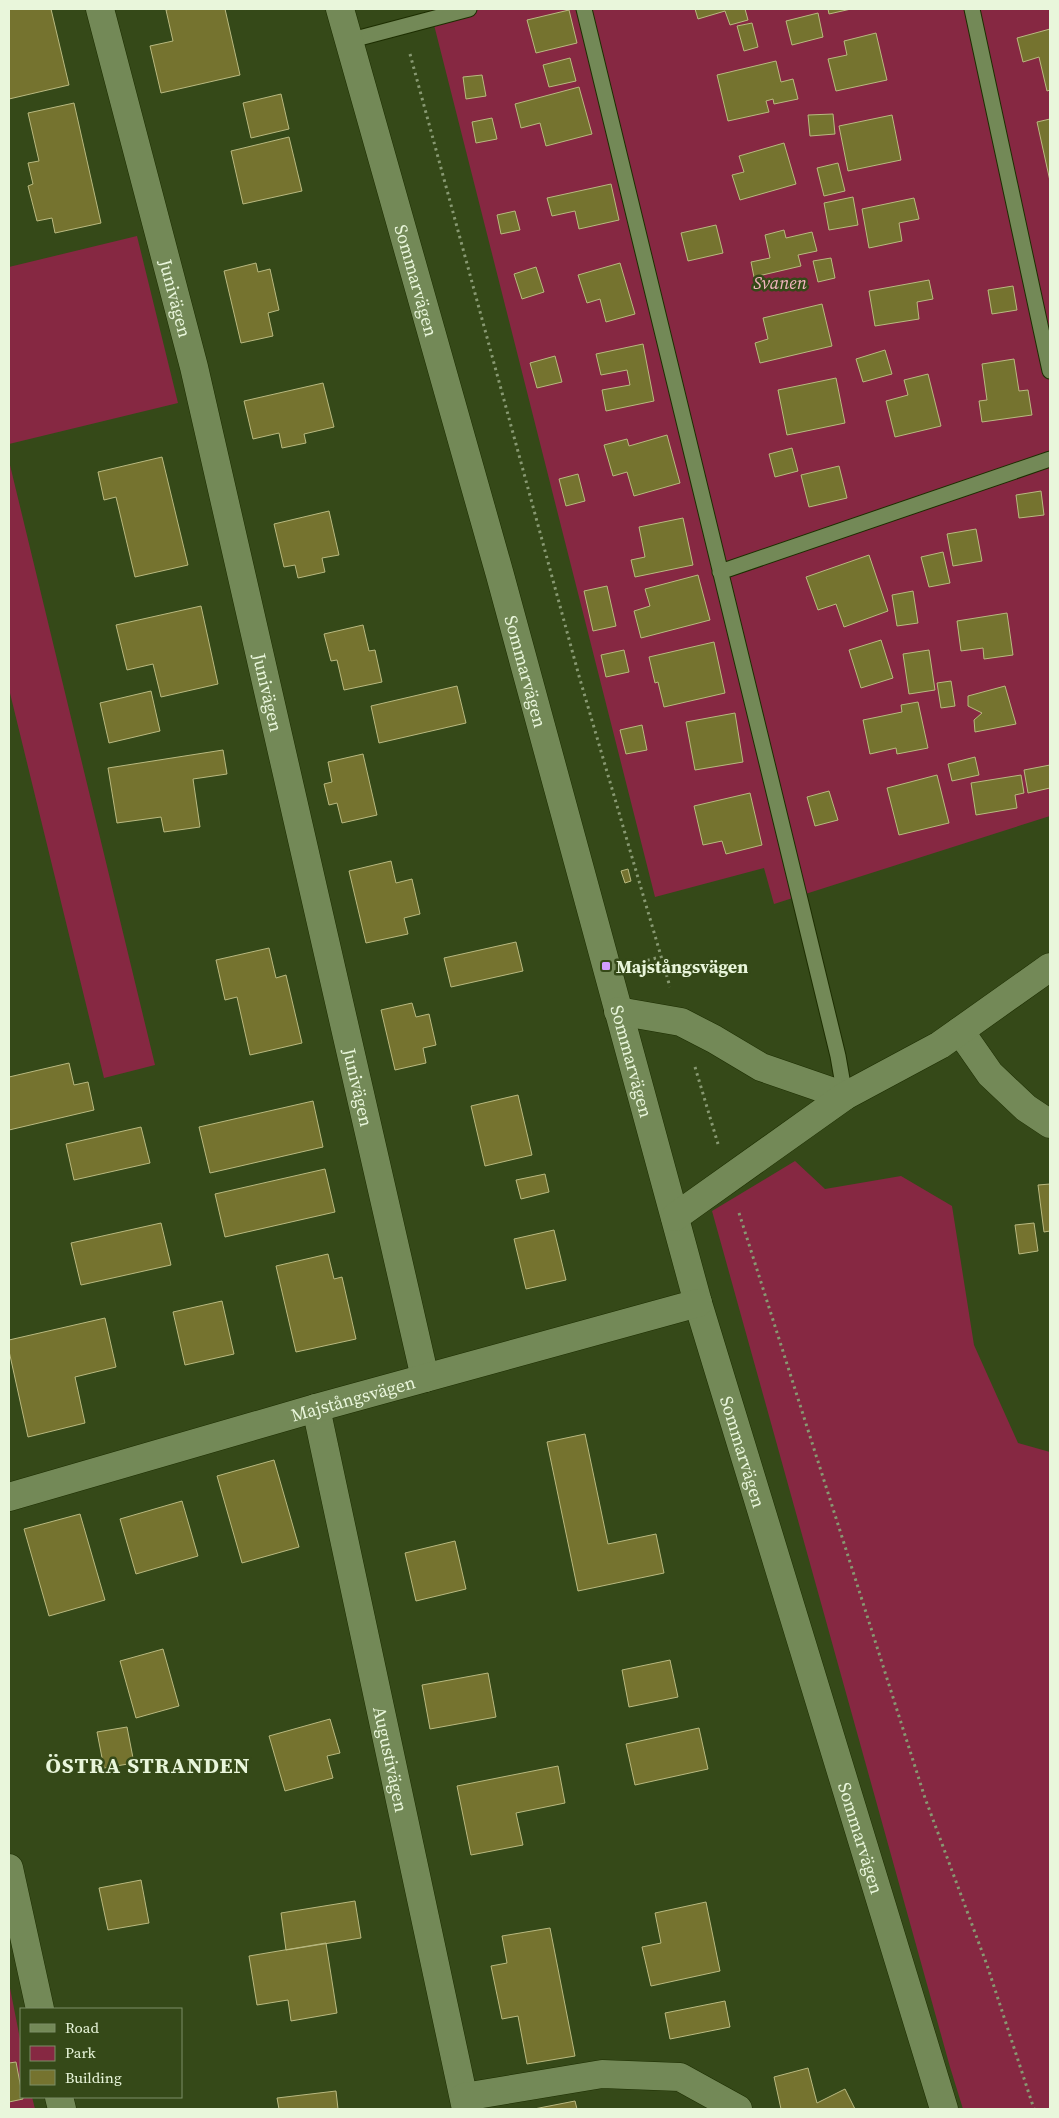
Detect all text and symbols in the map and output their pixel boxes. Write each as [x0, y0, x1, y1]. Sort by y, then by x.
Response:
street label: Sommarvägen [389, 221, 444, 339]
street label: Junivägen [153, 255, 198, 340]
park label: Svanen [753, 270, 807, 295]
street label: Sommarvägen [499, 612, 553, 730]
street label: Junivägen [247, 650, 289, 734]
place label: Majstångsvägen [616, 954, 748, 979]
marker: Majstångsvägen [600, 960, 612, 972]
street label: Sommarvägen [605, 1002, 659, 1120]
street label: Junivägen [337, 1045, 380, 1129]
street label: Majstångsvägen [288, 1369, 418, 1427]
street label: Sommarvägen [715, 1393, 772, 1511]
street label: Augustivägen [368, 1704, 415, 1814]
district label: ÖSTRA STRANDEN [45, 1750, 251, 1780]
street label: Sommarvägen [832, 1779, 890, 1897]
legend [20, 2008, 182, 2098]
text: Road [65, 2017, 99, 2038]
text: Park [65, 2042, 97, 2063]
text: Building [65, 2067, 122, 2088]

